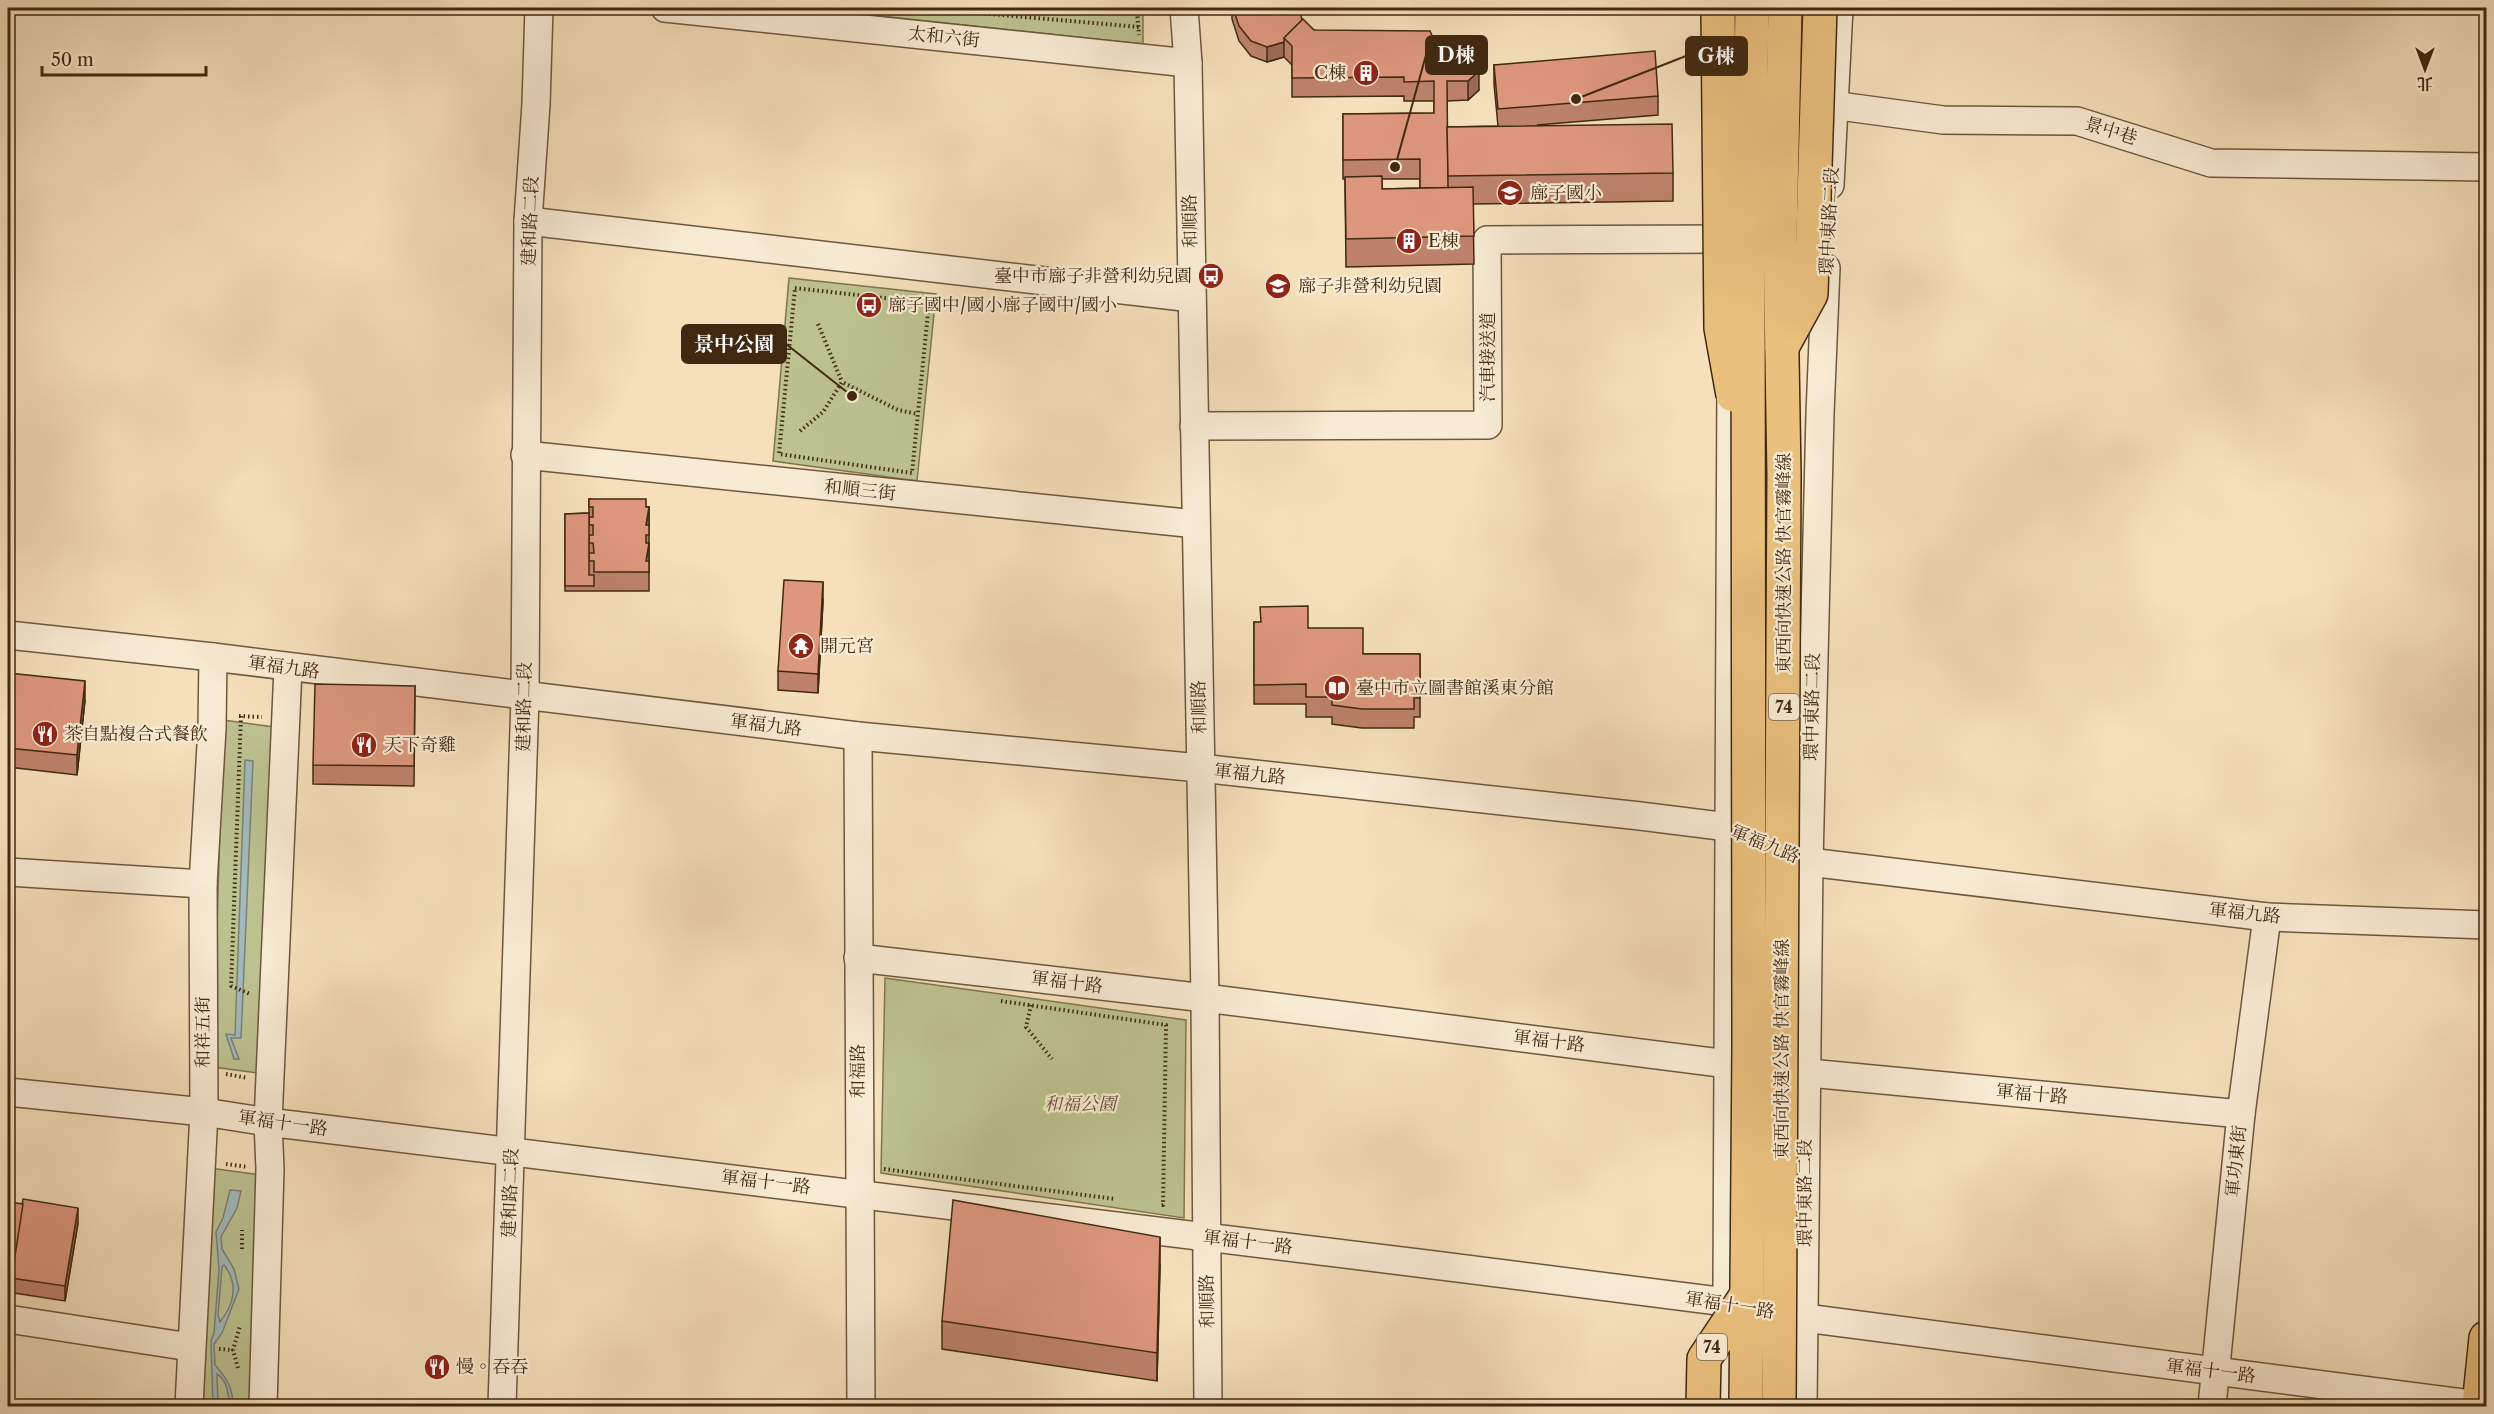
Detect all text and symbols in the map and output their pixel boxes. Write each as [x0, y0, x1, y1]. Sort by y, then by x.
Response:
street label: 太和六街 [907, 22, 981, 52]
callout: D棟 [1426, 36, 1487, 74]
callout: G棟 [1686, 37, 1747, 75]
scale bar [42, 39, 206, 77]
north arrow [2395, 39, 2455, 99]
text: D棟 [1437, 43, 1475, 67]
text: G棟 [1698, 44, 1734, 68]
text: 50 m [51, 49, 94, 71]
building icon: C棟 [1351, 58, 1381, 88]
place label: C棟 [1314, 62, 1346, 84]
text: 北 [2417, 74, 2433, 94]
street label: 景中巷 [2082, 113, 2140, 149]
street label: 環中東路二段 [1815, 166, 1843, 276]
street label: 建和路二段 [517, 176, 543, 266]
school or university icon: 廍子國小 [1495, 178, 1525, 208]
place label: 廍子國小 [1530, 182, 1602, 204]
street label: 和順路 [1179, 194, 1201, 248]
building icon: E棟 [1394, 226, 1424, 256]
place label: E棟 [1428, 230, 1458, 252]
bus stop icon: 臺中市廍子非營利幼兒園 [1196, 261, 1226, 291]
place label: 臺中市廍子非營利幼兒園 [994, 265, 1192, 287]
school or university icon: 廍子非營利幼兒園 [1263, 271, 1293, 301]
place label: 廍子非營利幼兒園 [1298, 275, 1442, 297]
bus stop icon: 廍子國中/國小廍子國中/國小 [854, 290, 884, 320]
place label: 廍子國中/國小廍子國中/國小 [888, 294, 1117, 316]
street label: 汽車接送道 [1477, 312, 1499, 402]
callout: 景中公園 [682, 325, 786, 363]
text: 景中公園 [694, 332, 774, 356]
street label: 東西向快速公路 快官霧峰線 [1773, 453, 1795, 673]
street label: 和順三街 [823, 475, 897, 505]
temple icon: 開元宮 [786, 631, 816, 661]
place label: 開元宮 [820, 635, 874, 657]
street label: 軍福九路 [247, 651, 321, 683]
street label: 環中東路二段 [1800, 653, 1824, 761]
street label: 建和路二段 [512, 662, 536, 752]
library icon: 臺中市立圖書館溪東分館 [1322, 673, 1352, 703]
place label: 臺中市立圖書館溪東分館 [1356, 677, 1554, 699]
street label: 和順路 [1188, 680, 1210, 734]
road number: 74 [1769, 694, 1799, 720]
street label: 軍福九路 [729, 710, 803, 740]
restaurant icon: 茶自點複合式餐飲 [30, 719, 60, 749]
place label: 茶自點複合式餐飲 [64, 723, 208, 745]
restaurant icon: 天下奇雞 [349, 730, 379, 760]
place label: 天下奇雞 [384, 734, 456, 756]
street label: 軍福九路 [1213, 759, 1287, 789]
street label: 軍福九路 [1728, 820, 1802, 868]
street label: 軍福九路 [2208, 898, 2282, 928]
street label: 東西向快速公路 快官霧峰線 [1771, 939, 1793, 1159]
street label: 軍福十路 [1030, 967, 1104, 997]
street label: 和祥五街 [192, 996, 214, 1068]
street label: 軍福十路 [1512, 1026, 1586, 1056]
street label: 和福路 [847, 1044, 869, 1098]
street label: 軍福十路 [1995, 1080, 2069, 1108]
park label: 和福公園 [1044, 1093, 1119, 1115]
street label: 軍福十一路 [237, 1106, 329, 1140]
street label: 軍功東街 [2221, 1124, 2251, 1198]
street label: 環中東路二段 [1794, 1139, 1816, 1247]
street label: 建和路二段 [497, 1148, 523, 1238]
street label: 軍福十一路 [720, 1166, 812, 1198]
street label: 軍福十一路 [1202, 1226, 1294, 1258]
street label: 和順路 [1196, 1274, 1218, 1328]
street label: 軍福十一路 [1684, 1287, 1776, 1323]
road number: 74 [1697, 1334, 1727, 1360]
restaurant icon: 慢。吞吞 [422, 1352, 452, 1382]
street label: 軍福十一路 [2165, 1355, 2257, 1387]
place label: 慢。吞吞 [456, 1356, 528, 1378]

